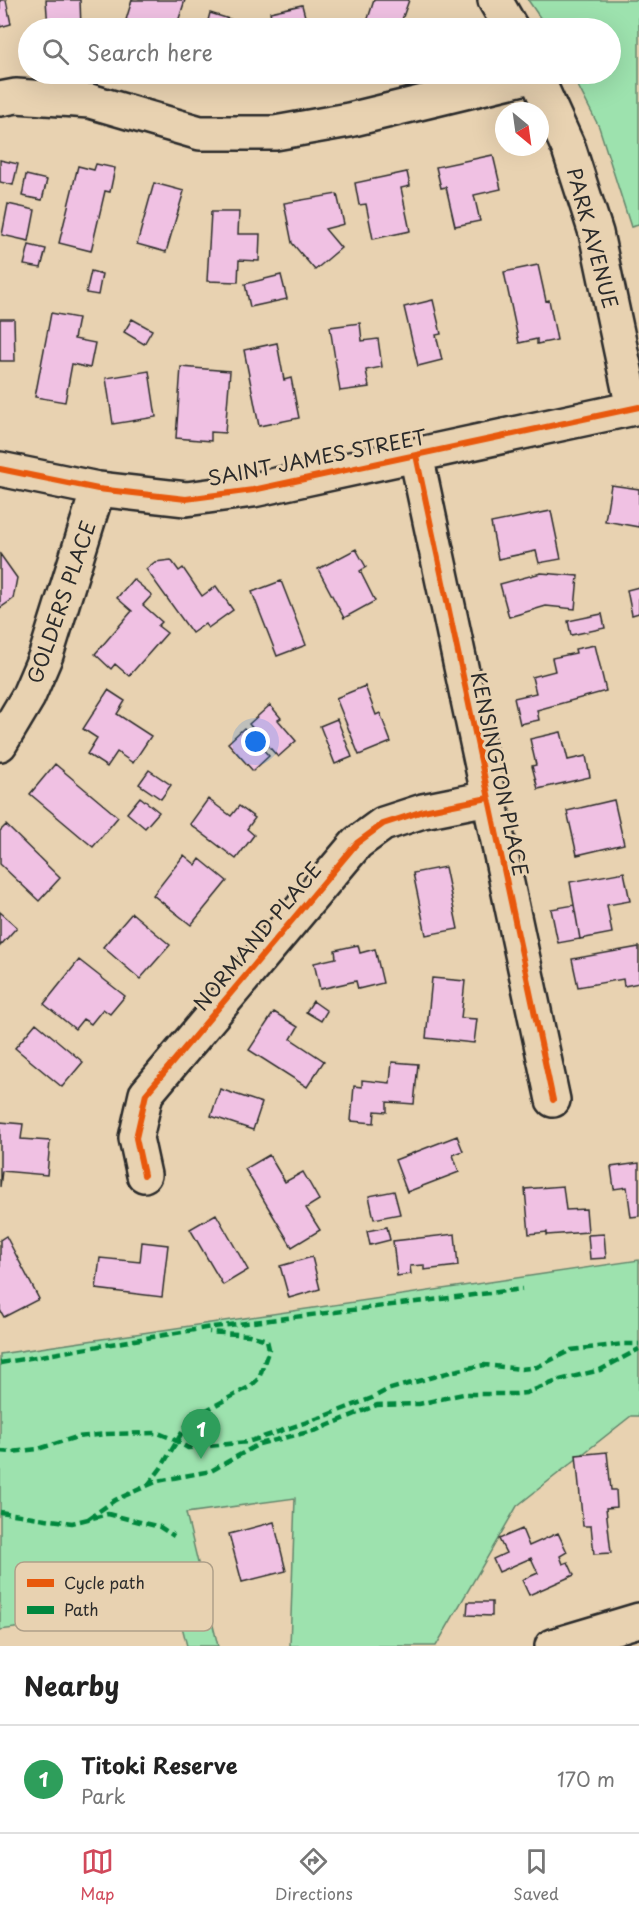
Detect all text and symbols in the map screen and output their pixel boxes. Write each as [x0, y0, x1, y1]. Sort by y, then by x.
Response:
search box [18, 18, 621, 84]
icon: search [39, 35, 72, 68]
text: Search here [87, 35, 213, 68]
north arrow [495, 102, 549, 156]
street label: PARK AVENUE [560, 164, 626, 312]
street label: SAINT JAMES STREET [205, 421, 429, 493]
street label: GOLDERS PLACE [19, 517, 103, 687]
street label: KENSINGTON PLACE [464, 669, 536, 879]
your location [241, 727, 270, 756]
street label: NORMAND PLACE [186, 855, 328, 1017]
pin: 1 [182, 1410, 220, 1459]
legend [15, 1562, 213, 1631]
text: Cycle path [64, 1570, 145, 1594]
text: Path [64, 1597, 99, 1621]
text: Nearby [24, 1666, 119, 1705]
text: Titoki Reserve [81, 1748, 238, 1781]
text: 1 [39, 1764, 48, 1794]
text: 170 m [557, 1764, 615, 1794]
text: Park [81, 1781, 126, 1811]
tab: Map [80, 1845, 114, 1905]
tab: Directions [275, 1845, 353, 1905]
tab: Saved [513, 1845, 559, 1905]

